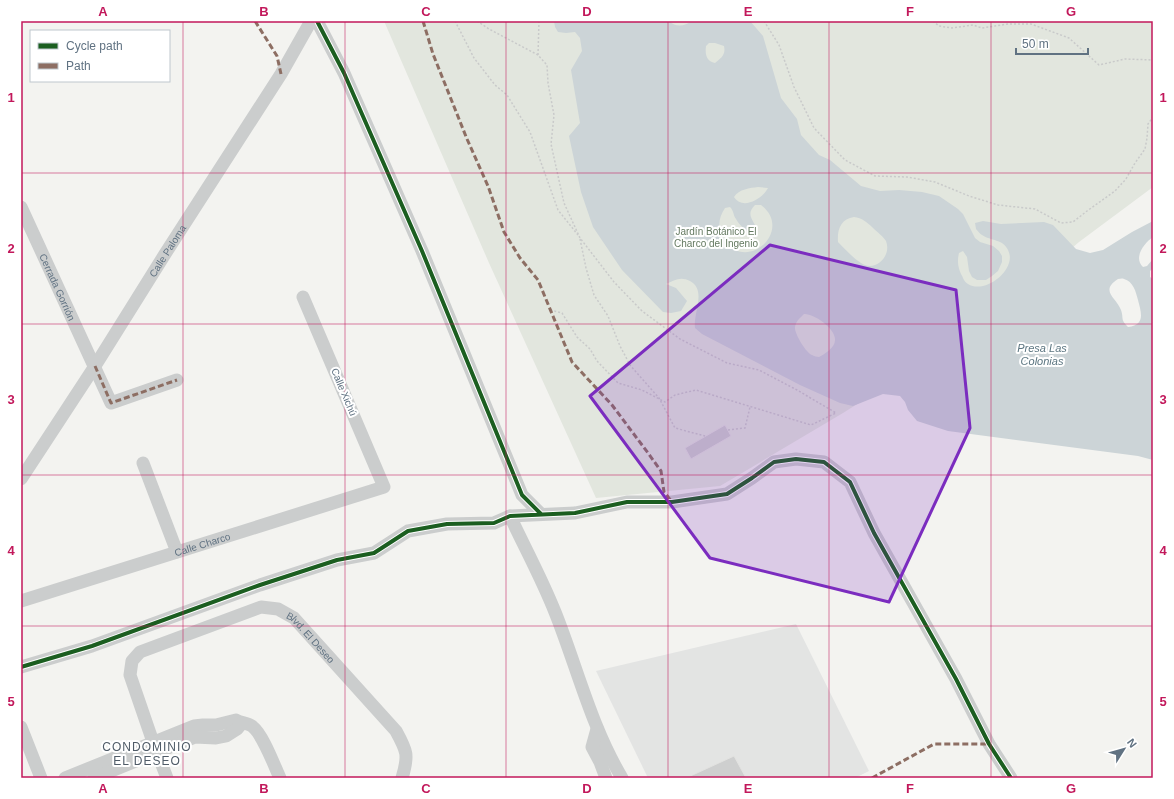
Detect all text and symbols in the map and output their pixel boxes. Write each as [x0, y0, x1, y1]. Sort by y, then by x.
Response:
text: A [98, 4, 108, 19]
text: B [259, 4, 269, 19]
text: C [421, 4, 431, 19]
text: D [582, 4, 592, 19]
text: E [744, 4, 753, 19]
text: F [906, 4, 914, 19]
text: G [1066, 4, 1076, 19]
legend [30, 30, 170, 82]
scale bar [1016, 30, 1088, 56]
text: 50 m [1022, 37, 1049, 51]
text: Cycle path [66, 39, 123, 53]
text: Path [66, 59, 91, 73]
text: 1 [7, 90, 15, 105]
text: 1 [1159, 90, 1167, 105]
street label: Calle Paloma [147, 222, 188, 279]
park label: Jardín Botánico El Charco del Ingenio [674, 226, 758, 249]
text: 2 [7, 241, 15, 256]
text: 2 [1159, 241, 1167, 256]
street label: Cerrada Gorrión [38, 252, 78, 322]
water label: Presa Las Colonias [1017, 342, 1067, 367]
street label: Calle Xichú [329, 367, 359, 417]
text: 3 [7, 392, 15, 407]
text: 3 [1159, 392, 1167, 407]
street label: Calle Charco [173, 530, 232, 558]
text: 4 [7, 543, 15, 558]
text: 4 [1159, 543, 1167, 558]
street label: Blvd. El Deseo [285, 610, 337, 665]
text: 5 [7, 694, 15, 709]
text: 5 [1159, 694, 1167, 709]
north arrow [1104, 729, 1144, 769]
text: N [1125, 736, 1139, 750]
district label: CONDOMINIO EL DESEO [102, 740, 192, 768]
text: A [98, 781, 108, 796]
text: B [259, 781, 269, 796]
text: C [421, 781, 431, 796]
text: D [582, 781, 592, 796]
text: E [744, 781, 753, 796]
text: F [906, 781, 914, 796]
text: G [1066, 781, 1076, 796]

